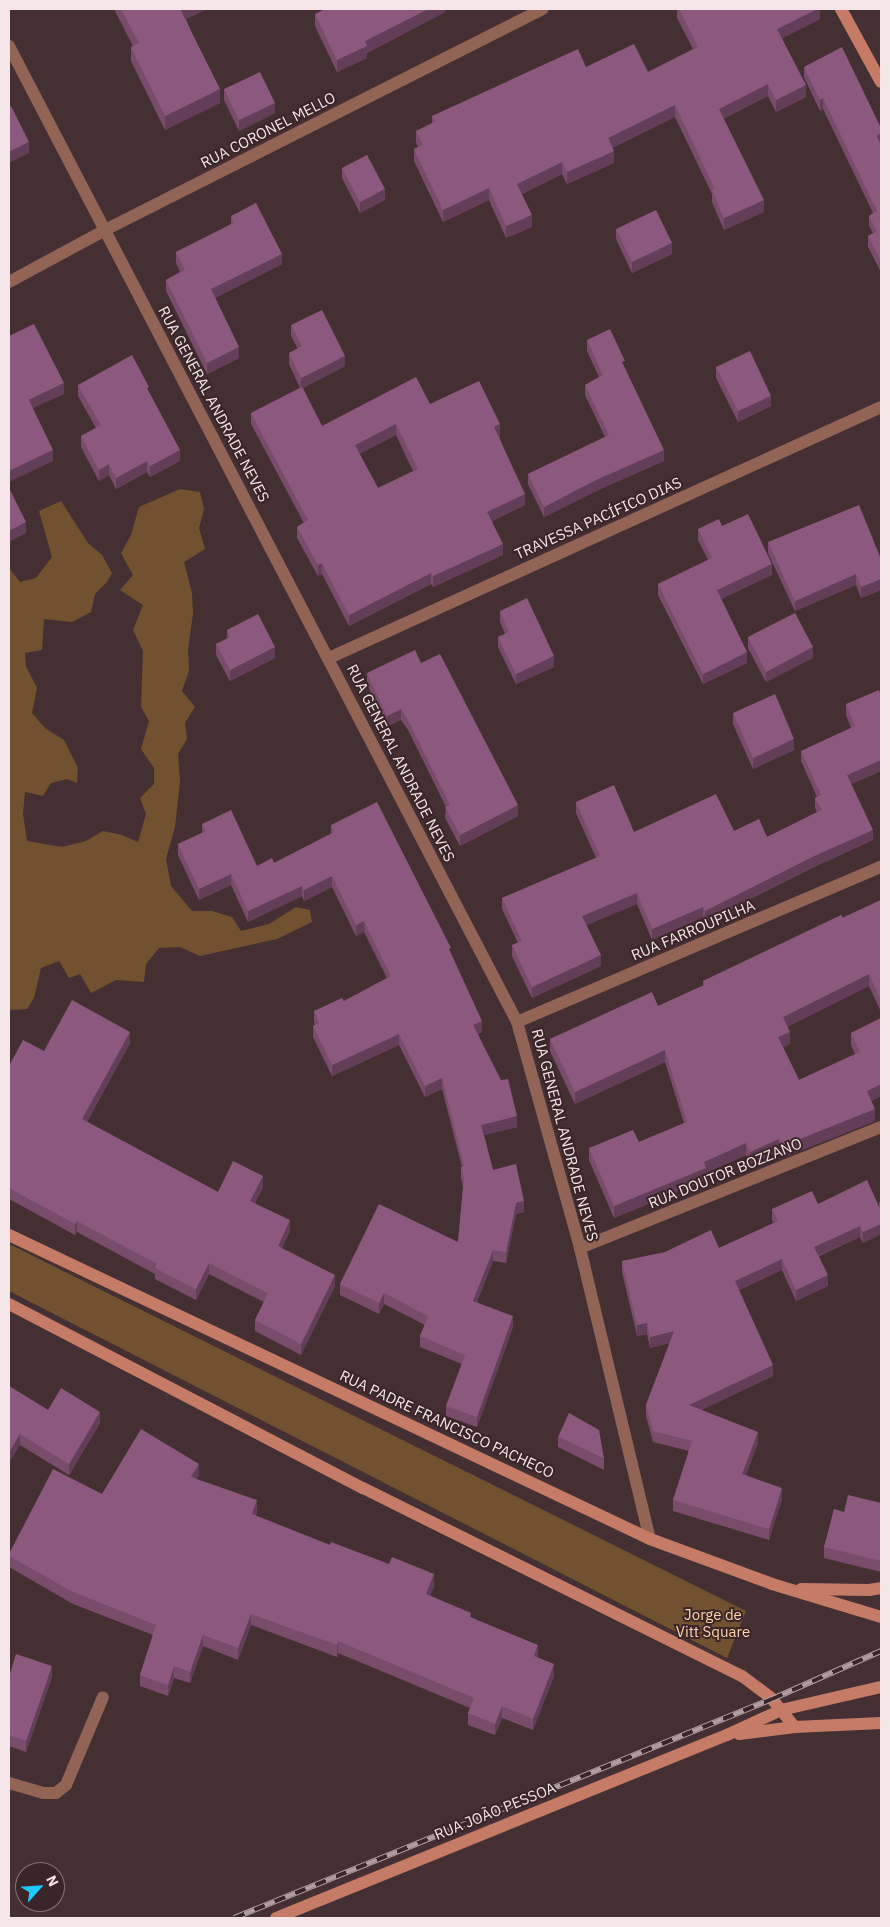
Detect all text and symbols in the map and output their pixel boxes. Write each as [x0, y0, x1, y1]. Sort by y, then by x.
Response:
street label: RUA CORONEL MELLO [198, 88, 338, 172]
street label: RUA GENERAL ANDRADE NEVES [155, 303, 273, 505]
street label: TRAVESSA PACÍFICO DIAS [512, 473, 684, 563]
street label: RUA GENERAL ANDRADE NEVES [343, 661, 459, 865]
street label: RUA FARROUPILHA [628, 896, 758, 964]
street label: RUA GENERAL ANDRADE NEVES [528, 1027, 602, 1243]
street label: RUA DOUTOR BOZZANO [646, 1134, 804, 1212]
street label: RUA PADRE FRANCISCO PACHECO [337, 1366, 557, 1482]
park label: Jorge de Vitt Square [676, 1605, 750, 1640]
street label: RUA JOÃO PESSOA [432, 1778, 558, 1844]
north arrow [15, 1862, 65, 1912]
text: N [42, 1872, 63, 1889]

